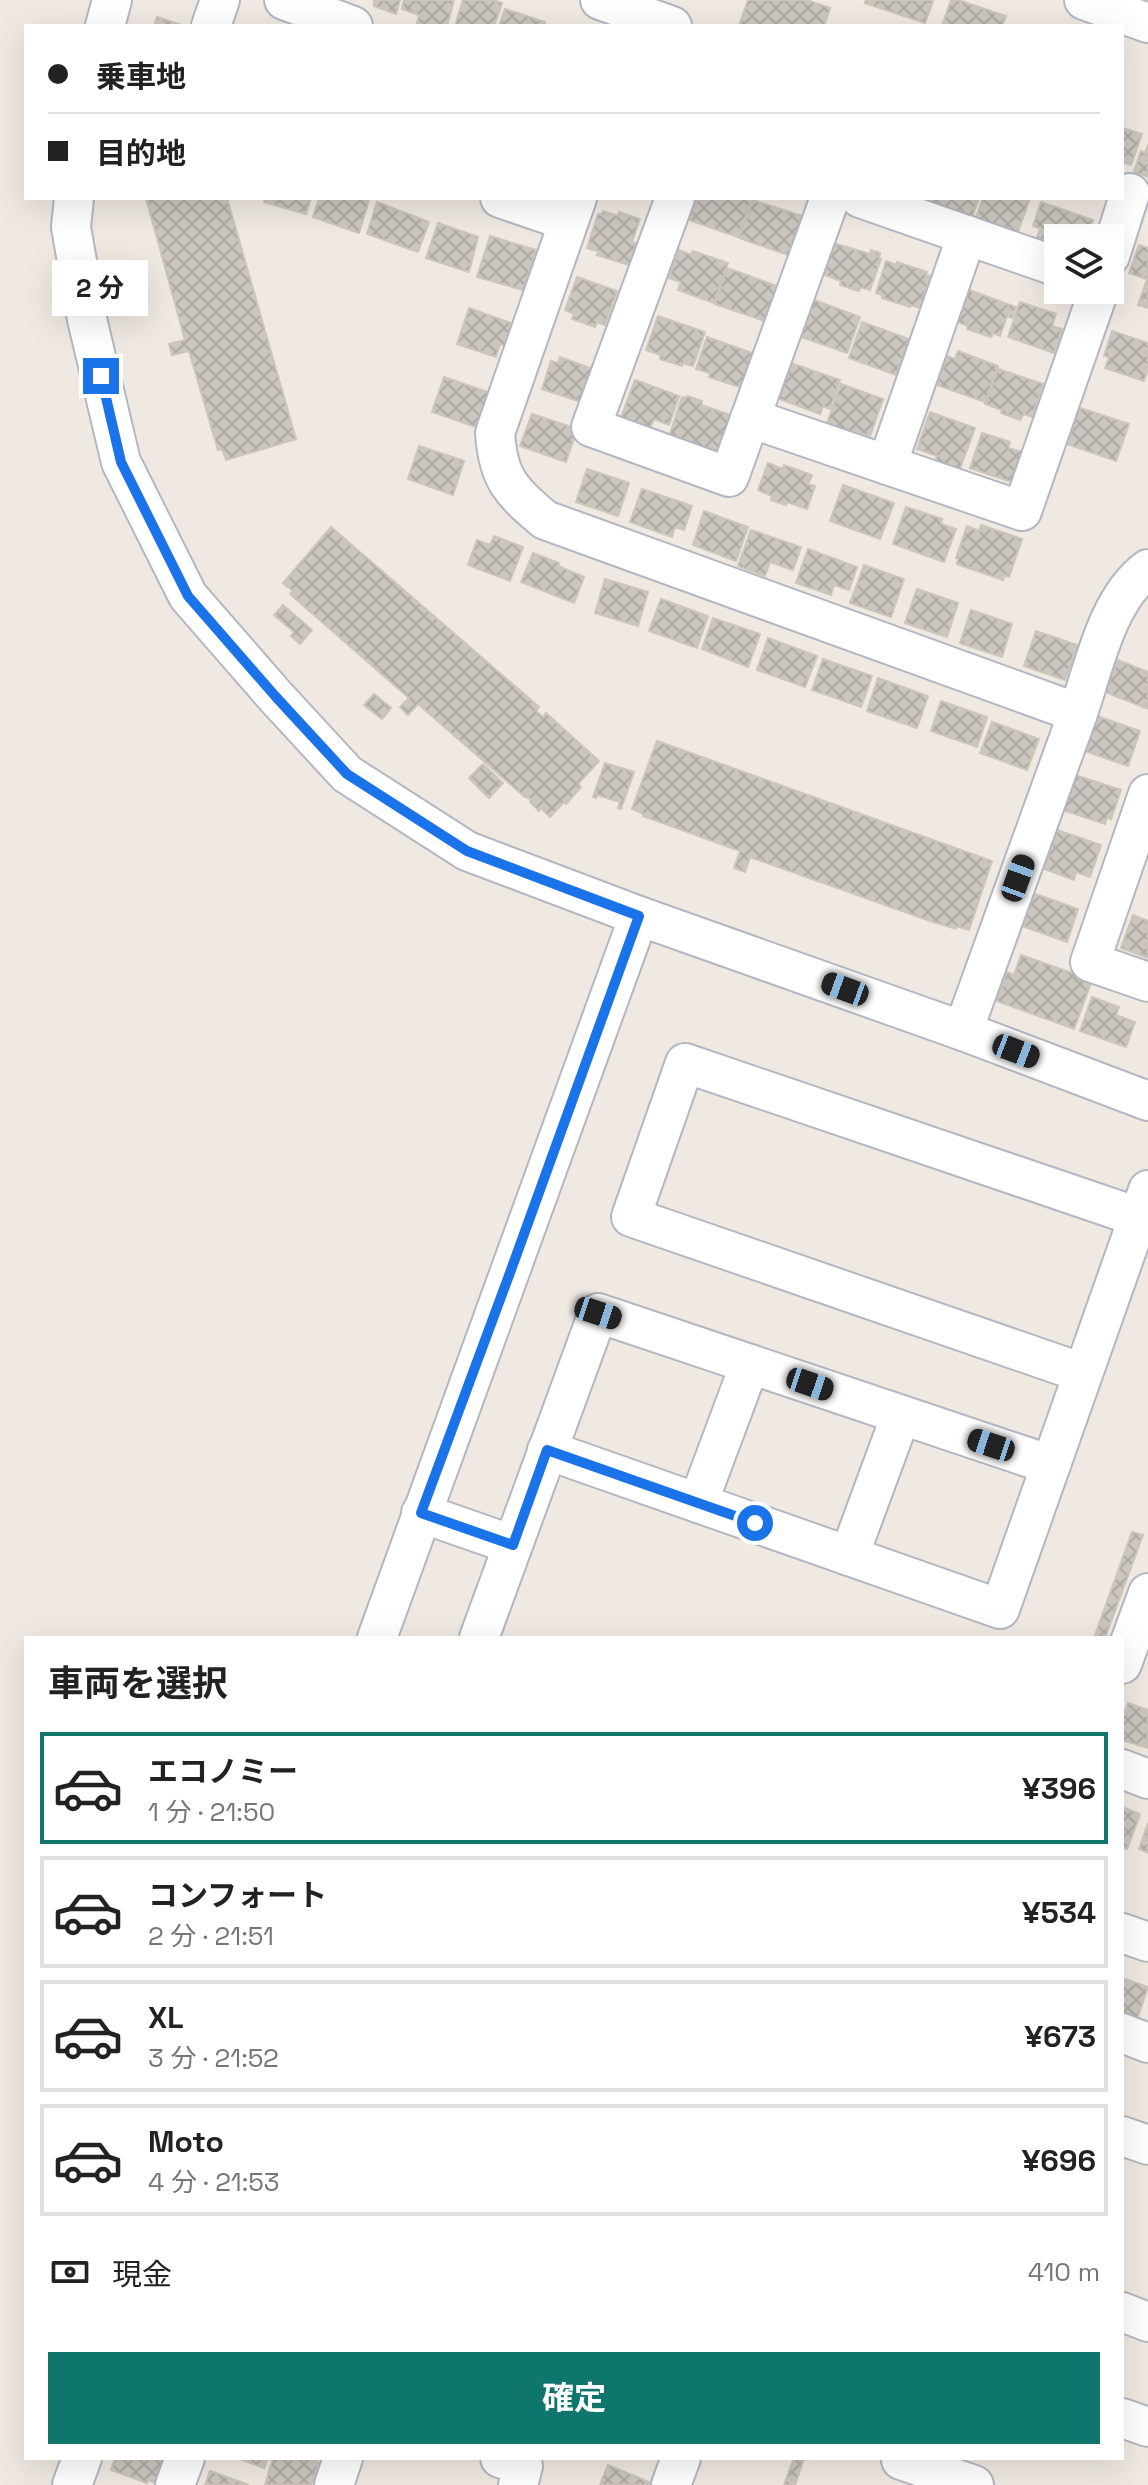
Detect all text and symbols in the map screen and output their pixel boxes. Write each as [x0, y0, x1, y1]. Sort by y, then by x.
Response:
text: 乗車地 [96, 57, 186, 96]
text: 目的地 [96, 134, 186, 173]
map controls [1044, 224, 1124, 304]
button: layers [1044, 224, 1124, 304]
callout: 2 分 [53, 260, 149, 316]
text: 2 分 [76, 271, 124, 305]
route end [83, 358, 119, 394]
car [999, 851, 1037, 905]
car [818, 970, 872, 1008]
car [989, 1031, 1043, 1071]
car [571, 1294, 625, 1332]
car [783, 1365, 837, 1403]
car [964, 1426, 1018, 1464]
route start [737, 1505, 773, 1541]
text: 車両を選択 [48, 1661, 228, 1707]
icon: car [52, 1752, 124, 1824]
text: エコノミー [148, 1752, 298, 1791]
text: ¥396 [1022, 1769, 1096, 1808]
text: 1 分 · 21:50 [148, 1795, 275, 1829]
icon: car [52, 1876, 124, 1948]
text: コンフォート [148, 1876, 327, 1915]
text: ¥534 [1022, 1893, 1096, 1932]
text: 2 分 · 21:51 [148, 1919, 274, 1953]
text: XL [148, 1998, 184, 2037]
icon: car [52, 2000, 124, 2072]
text: ¥673 [1024, 2017, 1096, 2056]
text: 3 分 · 21:52 [148, 2041, 279, 2075]
text: Moto [148, 2122, 224, 2161]
icon: car [52, 2124, 124, 2196]
text: ¥696 [1022, 2141, 1096, 2180]
text: 4 分 · 21:53 [148, 2165, 280, 2199]
icon: cash [48, 2250, 92, 2294]
text: 現金 [112, 2255, 172, 2294]
text: 410 m [1028, 2255, 1100, 2289]
button: 確定 [48, 2352, 1100, 2444]

